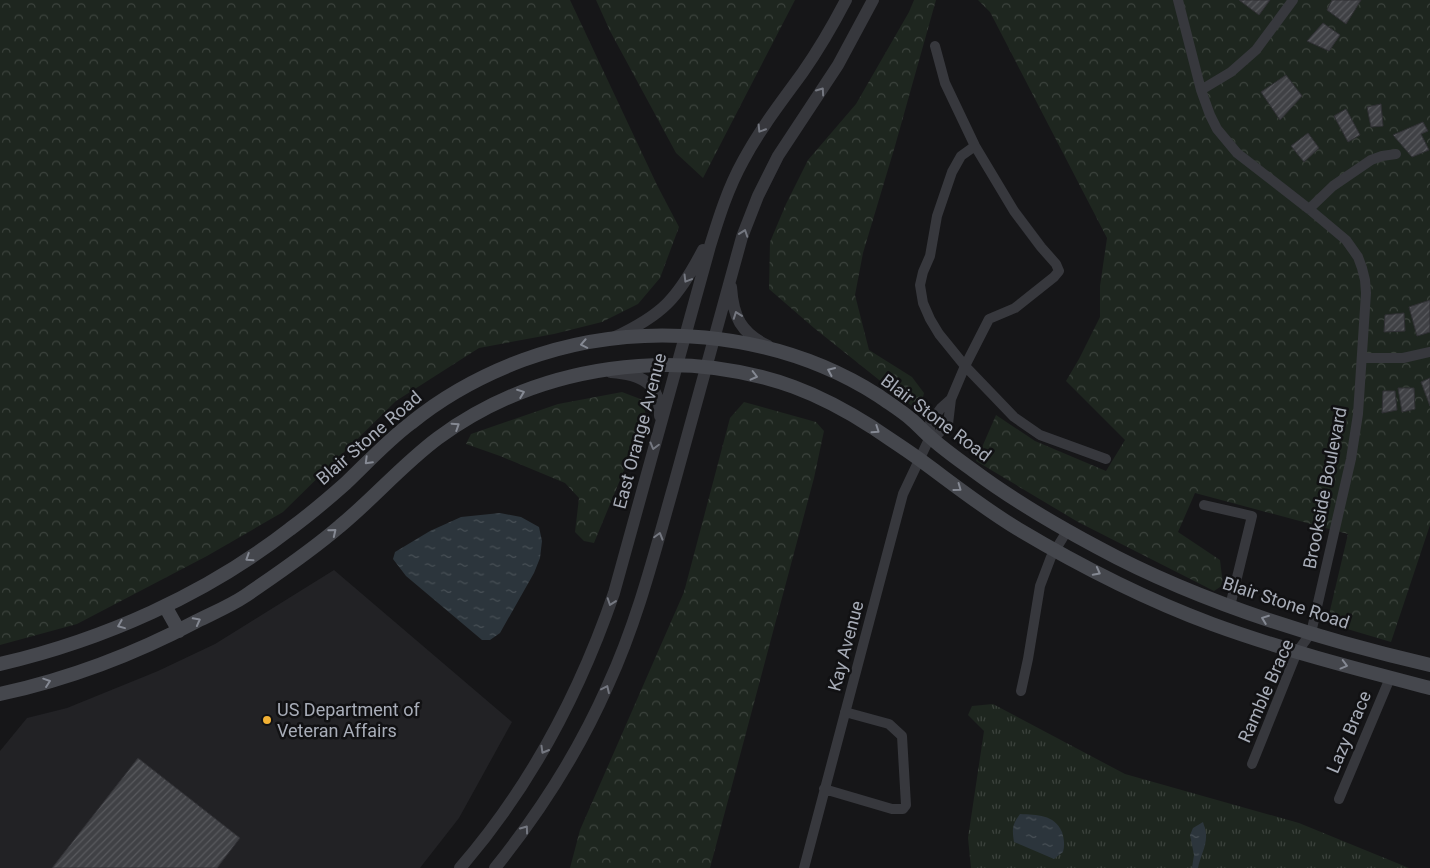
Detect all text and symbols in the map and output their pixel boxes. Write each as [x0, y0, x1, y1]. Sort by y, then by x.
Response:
one-way arrow [815, 87, 824, 97]
one-way arrow [758, 124, 768, 133]
one-way arrow [738, 230, 748, 238]
one-way arrow [684, 274, 693, 283]
one-way arrow [732, 311, 742, 320]
one-way arrow [580, 338, 589, 348]
street label: East Orange Avenue [609, 351, 670, 511]
one-way arrow [827, 367, 836, 377]
street label: Blair Stone Road [877, 369, 995, 466]
one-way arrow [750, 370, 758, 380]
street label: Blair Stone Road [312, 386, 425, 489]
one-way arrow [516, 389, 525, 399]
street label: Brookside Boulevard [1299, 405, 1350, 571]
one-way arrow [450, 423, 459, 433]
one-way arrow [871, 424, 880, 433]
one-way arrow [650, 441, 660, 449]
one-way arrow [365, 455, 374, 464]
one-way arrow [952, 482, 962, 491]
one-way arrow [327, 530, 336, 538]
one-way arrow [654, 532, 664, 540]
one-way arrow [245, 552, 254, 561]
one-way arrow [1092, 566, 1101, 576]
street label: Blair Stone Road [1220, 572, 1352, 633]
one-way arrow [607, 598, 617, 606]
street label: Kay Avenue [823, 598, 868, 693]
one-way arrow [1261, 615, 1269, 625]
one-way arrow [192, 617, 201, 627]
one-way arrow [117, 619, 126, 630]
street label: Ramble Brace [1233, 636, 1298, 746]
one-way arrow [1339, 660, 1348, 670]
one-way arrow [42, 678, 51, 688]
one-way arrow [600, 685, 611, 694]
street label: Lazy Brace [1322, 688, 1375, 776]
place label: US Department of Veteran Affairs [277, 699, 420, 741]
marker: US Department of Veteran Affairs [261, 714, 273, 726]
one-way arrow [540, 745, 550, 754]
one-way arrow [519, 825, 528, 835]

